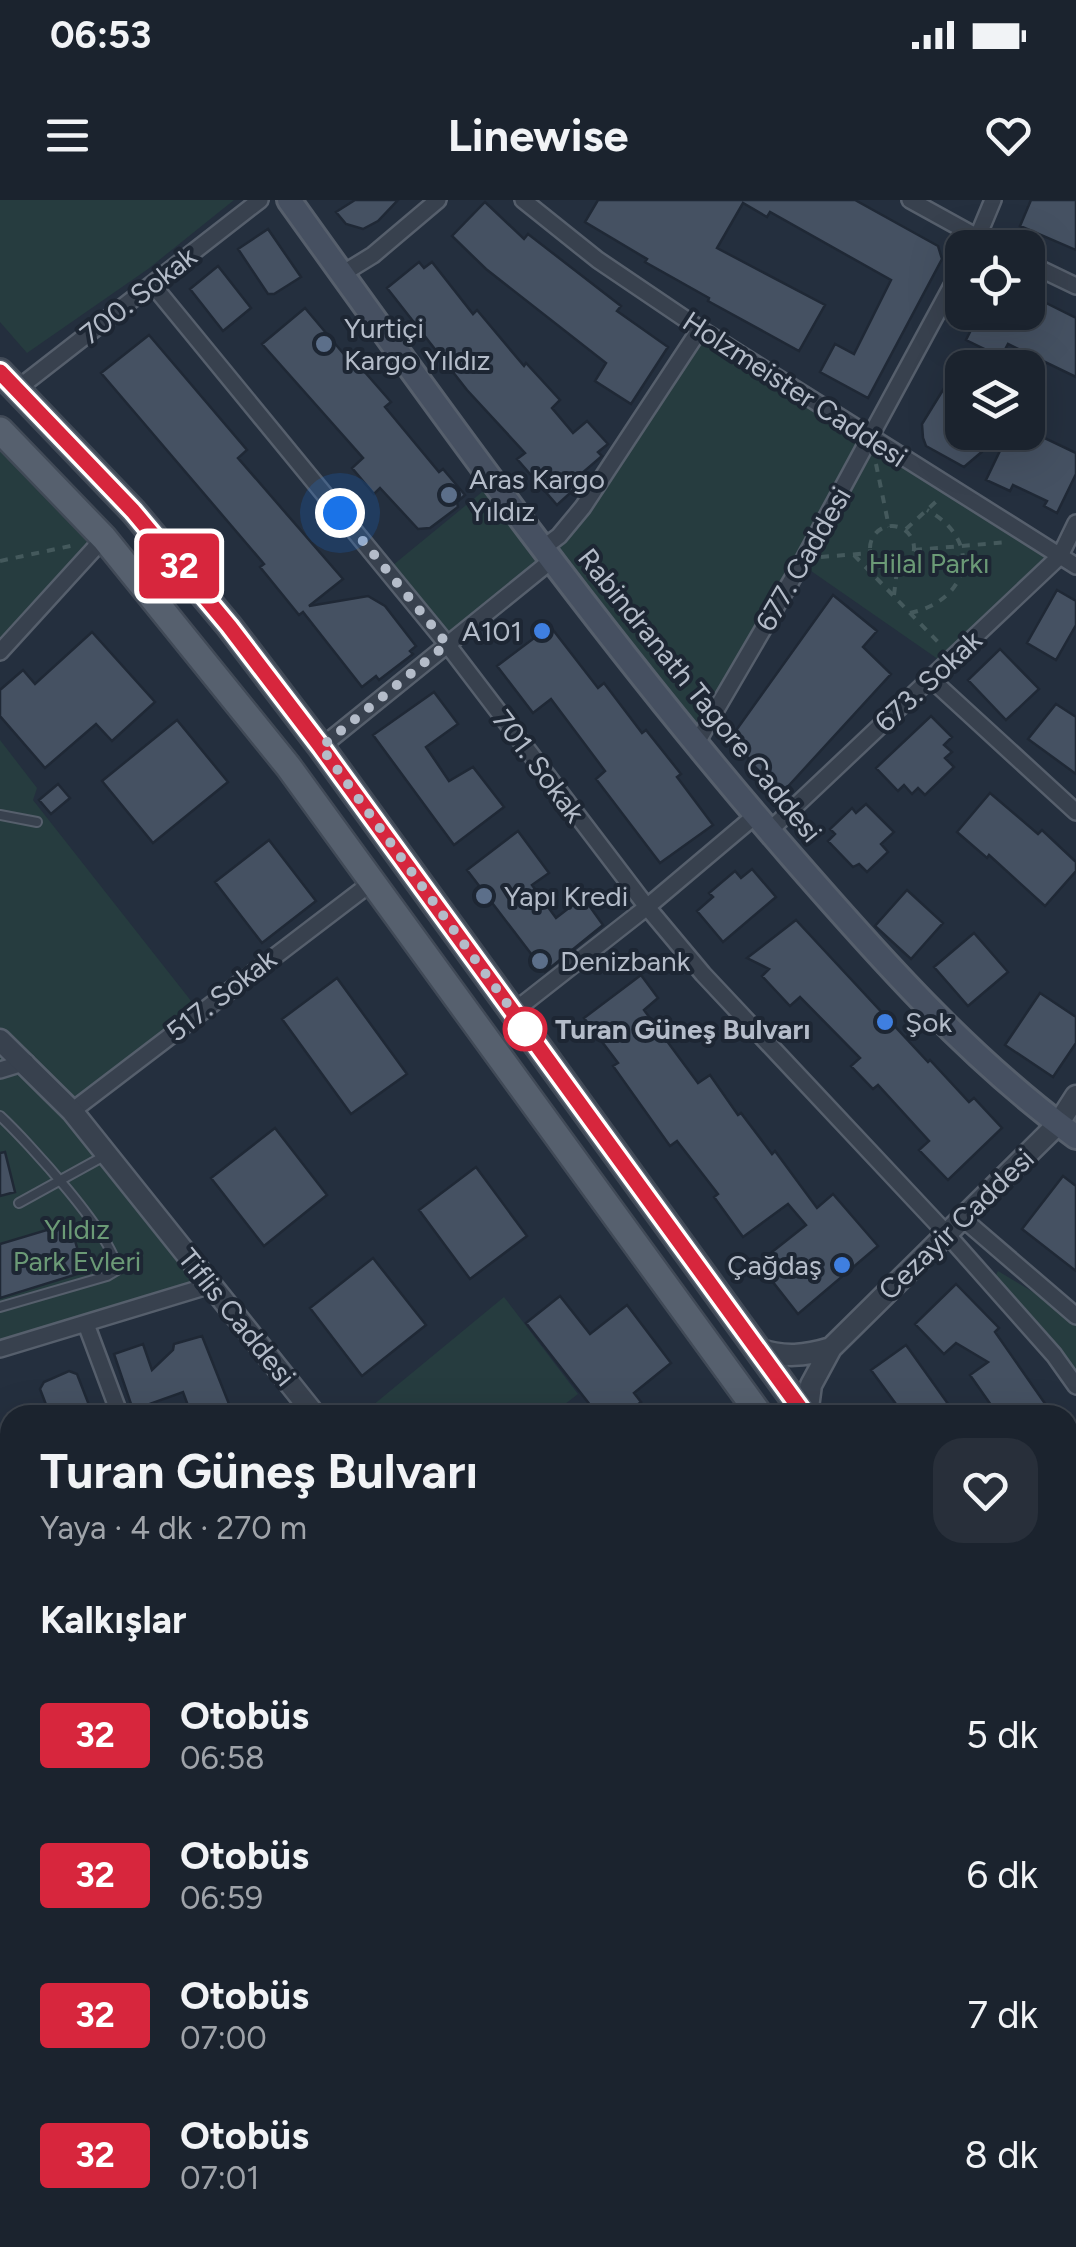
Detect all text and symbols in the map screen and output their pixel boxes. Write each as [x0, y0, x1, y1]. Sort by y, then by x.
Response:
text: 06:53 [50, 12, 151, 58]
icon: menu [40, 108, 95, 163]
text: Linewise [448, 108, 628, 162]
icon: heart [981, 108, 1036, 163]
map controls [945, 230, 1045, 450]
button: locate [945, 230, 1045, 330]
street label: 700. Sokak [73, 239, 203, 351]
street label: Holzmeister Caddesi [677, 304, 913, 474]
place label: Yurtiçi Kargo Yıldız [344, 311, 490, 377]
marker: Yurtiçi Kargo Yıldız [313, 333, 335, 355]
button: layers [945, 350, 1045, 450]
place label: Aras Kargo Yıldız [469, 462, 605, 528]
street label: 677. Caddesi [748, 481, 858, 637]
marker: Aras Kargo Yıldız [438, 484, 460, 506]
your location [315, 488, 365, 538]
line badge: 32 [134, 534, 224, 598]
street label: Rabindranath Tagore Caddesi [571, 541, 829, 849]
text: 32 [159, 545, 199, 587]
park label: Hilal Parkı [869, 546, 989, 580]
place label: A101 [462, 614, 522, 648]
marker: A101 [531, 620, 553, 642]
street label: 673. Sokak [868, 623, 989, 739]
street label: 701. Sokak [486, 703, 593, 829]
place label: Yapı Kredi [504, 879, 628, 913]
marker: Yapı Kredi [473, 885, 495, 907]
street label: 517. Sokak [159, 941, 283, 1048]
place label: Denizbank [560, 944, 691, 978]
marker: Denizbank [529, 950, 551, 972]
place label: Şok [905, 1005, 952, 1039]
marker: Turan Güneş Bulvarı [504, 1008, 546, 1050]
marker: Şok [874, 1011, 896, 1033]
place label: Turan Güneş Bulvarı [555, 1012, 810, 1046]
street label: Cezayir Caddesi [871, 1141, 1041, 1307]
park label: Yıldız Park Evleri [13, 1212, 141, 1278]
street label: Tiflis Caddesi [171, 1241, 303, 1393]
place label: Çağdaş [727, 1248, 822, 1282]
marker: Çağdaş [831, 1254, 853, 1276]
button: heart [933, 1438, 1038, 1543]
text: Turan Güneş Bulvarı [40, 1442, 478, 1500]
text: Yaya · 4 dk · 270 m [40, 1509, 307, 1547]
text: Kalkışlar [40, 1597, 186, 1643]
text: Otobüs [180, 1693, 309, 1739]
text: 5 dk [966, 1712, 1038, 1758]
text: 32 [75, 1714, 115, 1756]
text: 06:58 [180, 1739, 265, 1777]
text: Otobüs [180, 1833, 309, 1879]
text: 6 dk [966, 1852, 1038, 1898]
text: 32 [75, 1854, 115, 1896]
text: 06:59 [180, 1879, 263, 1917]
text: Otobüs [180, 1973, 309, 2019]
text: 7 dk [968, 1992, 1038, 2038]
text: 32 [75, 1994, 115, 2036]
text: 07:00 [180, 2019, 267, 2057]
text: Otobüs [180, 2113, 309, 2159]
text: 8 dk [965, 2132, 1038, 2178]
text: 32 [75, 2134, 115, 2176]
text: 07:01 [180, 2159, 260, 2197]

